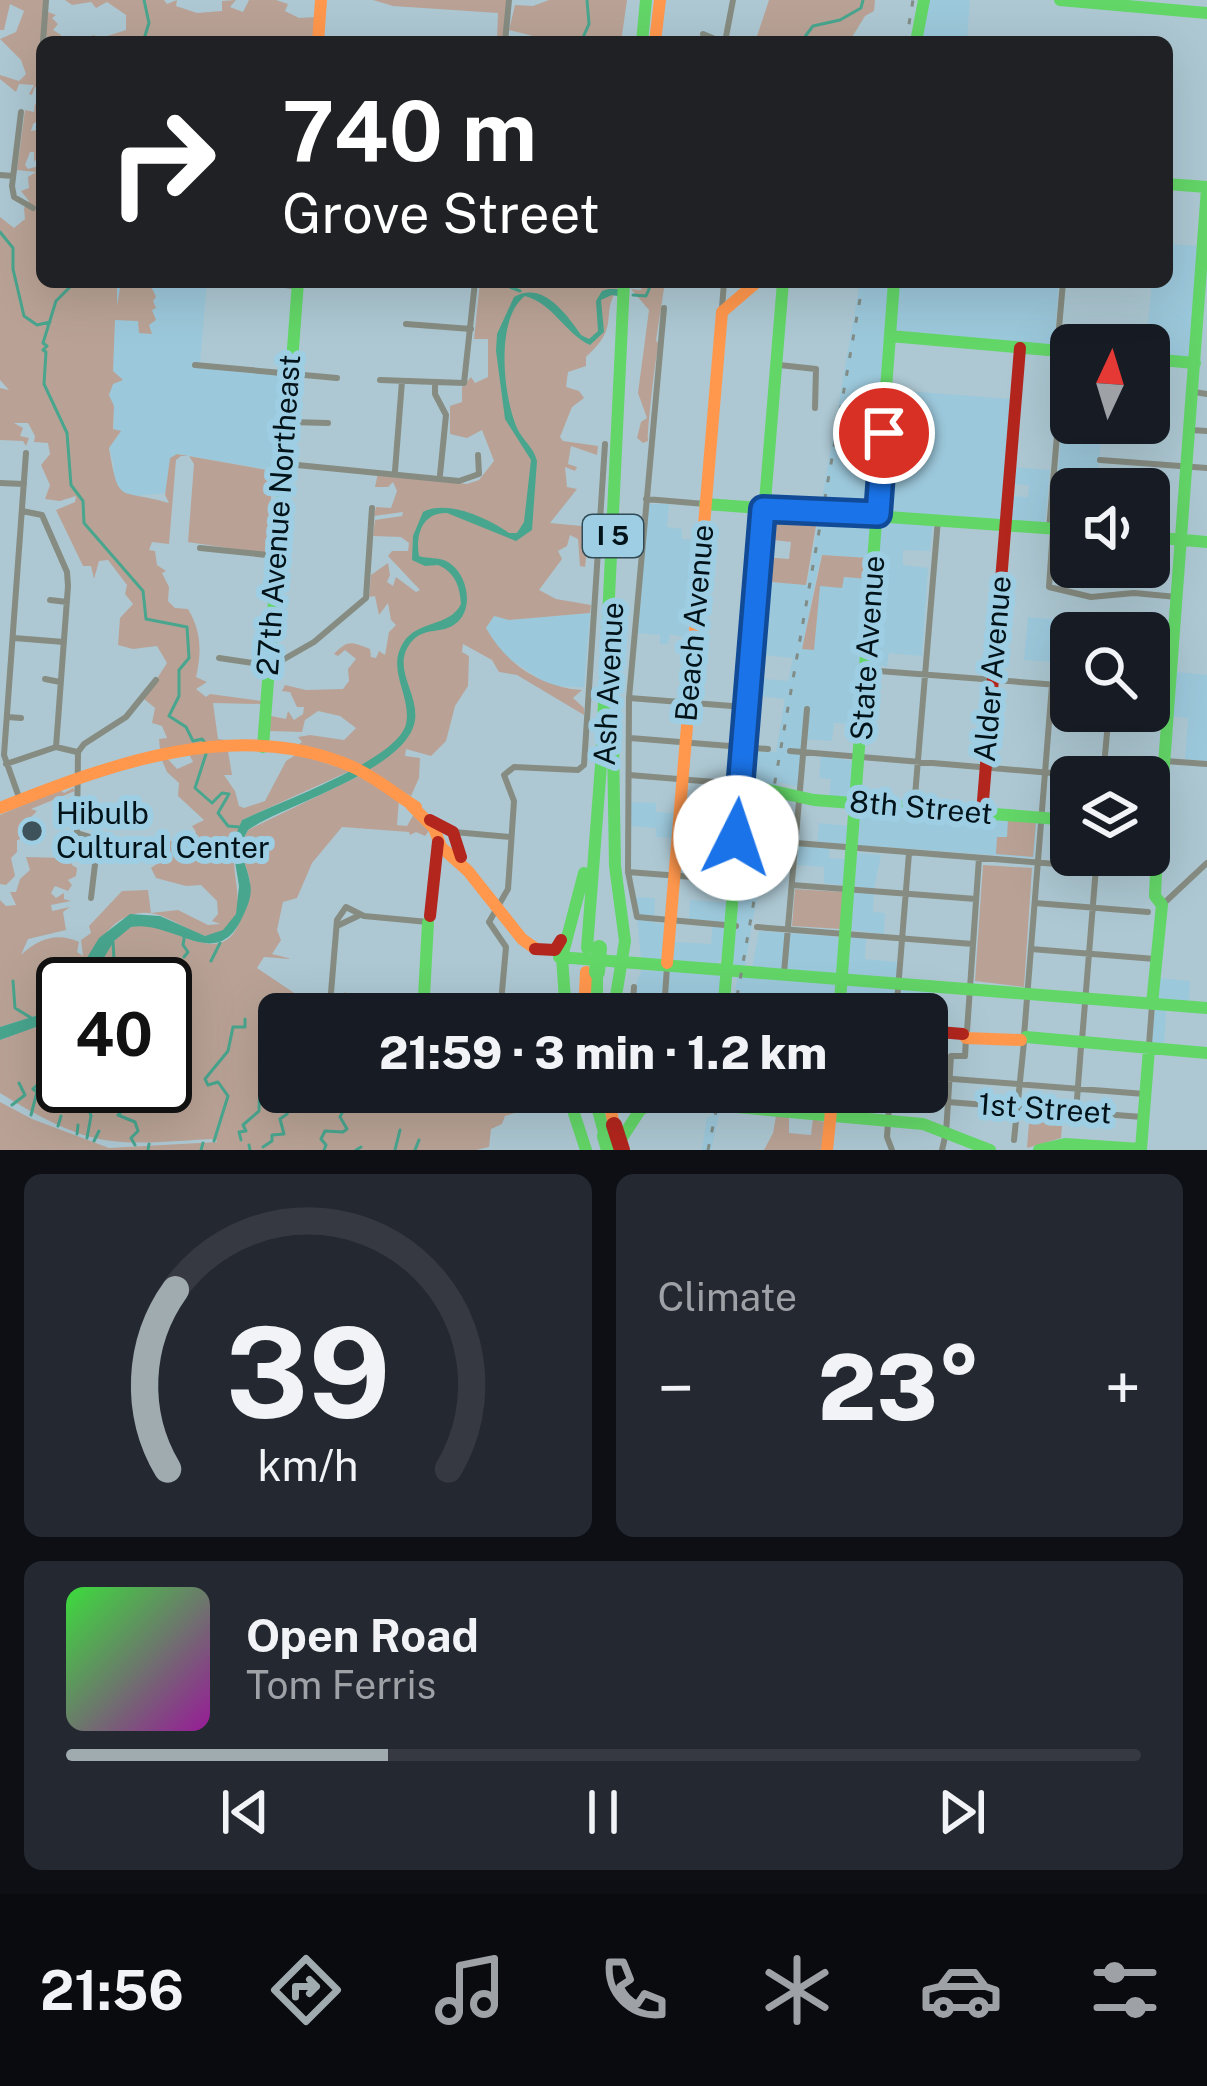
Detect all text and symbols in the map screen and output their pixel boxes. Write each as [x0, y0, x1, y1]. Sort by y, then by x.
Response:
text: 740 m [282, 81, 537, 180]
icon: right [84, 84, 240, 240]
text: Grove Street [282, 182, 600, 245]
north arrow [1050, 324, 1170, 444]
map controls [1050, 324, 1170, 876]
street label: 27th Avenue Northeast [249, 353, 307, 677]
pin [833, 382, 935, 484]
icon: arrive [851, 400, 917, 466]
button: sound [1050, 468, 1170, 588]
road number: I 5 [583, 515, 643, 557]
street label: Beach Avenue [667, 523, 721, 723]
street label: State Avenue [843, 554, 891, 742]
street label: Alder Avenue [966, 574, 1018, 763]
street label: Ash Avenue [586, 601, 630, 767]
button: search [1050, 612, 1170, 732]
button: layers [1050, 756, 1170, 876]
position arrow [673, 775, 799, 901]
street label: 8th Street [848, 783, 994, 831]
place label: Hibulb Cultural Center [56, 795, 270, 865]
marker: Hibulb Cultural Center [19, 818, 45, 844]
speed limit sign: 40 [36, 957, 192, 1113]
text: 21:59 · 3 min · 1.2 km [379, 1026, 827, 1079]
street label: 1st Street [977, 1085, 1113, 1131]
text: Climate [658, 1274, 797, 1320]
text: 39 [225, 1299, 390, 1446]
text: 23° [818, 1334, 981, 1440]
text: − [658, 1349, 694, 1427]
text: + [1104, 1349, 1141, 1427]
text: km/h [257, 1439, 358, 1490]
text: Open Road [246, 1609, 479, 1662]
text: Tom Ferris [246, 1662, 436, 1708]
icon: previous [212, 1779, 278, 1845]
icon: pause [570, 1779, 636, 1845]
icon: next [929, 1779, 995, 1845]
icon: directions [264, 1948, 348, 2032]
icon: music [428, 1948, 512, 2032]
icon: phone [592, 1948, 676, 2032]
icon: climate [755, 1948, 839, 2032]
icon: car [919, 1948, 1003, 2032]
icon: filters [1083, 1948, 1167, 2032]
text: 21:56 [40, 1959, 184, 2022]

